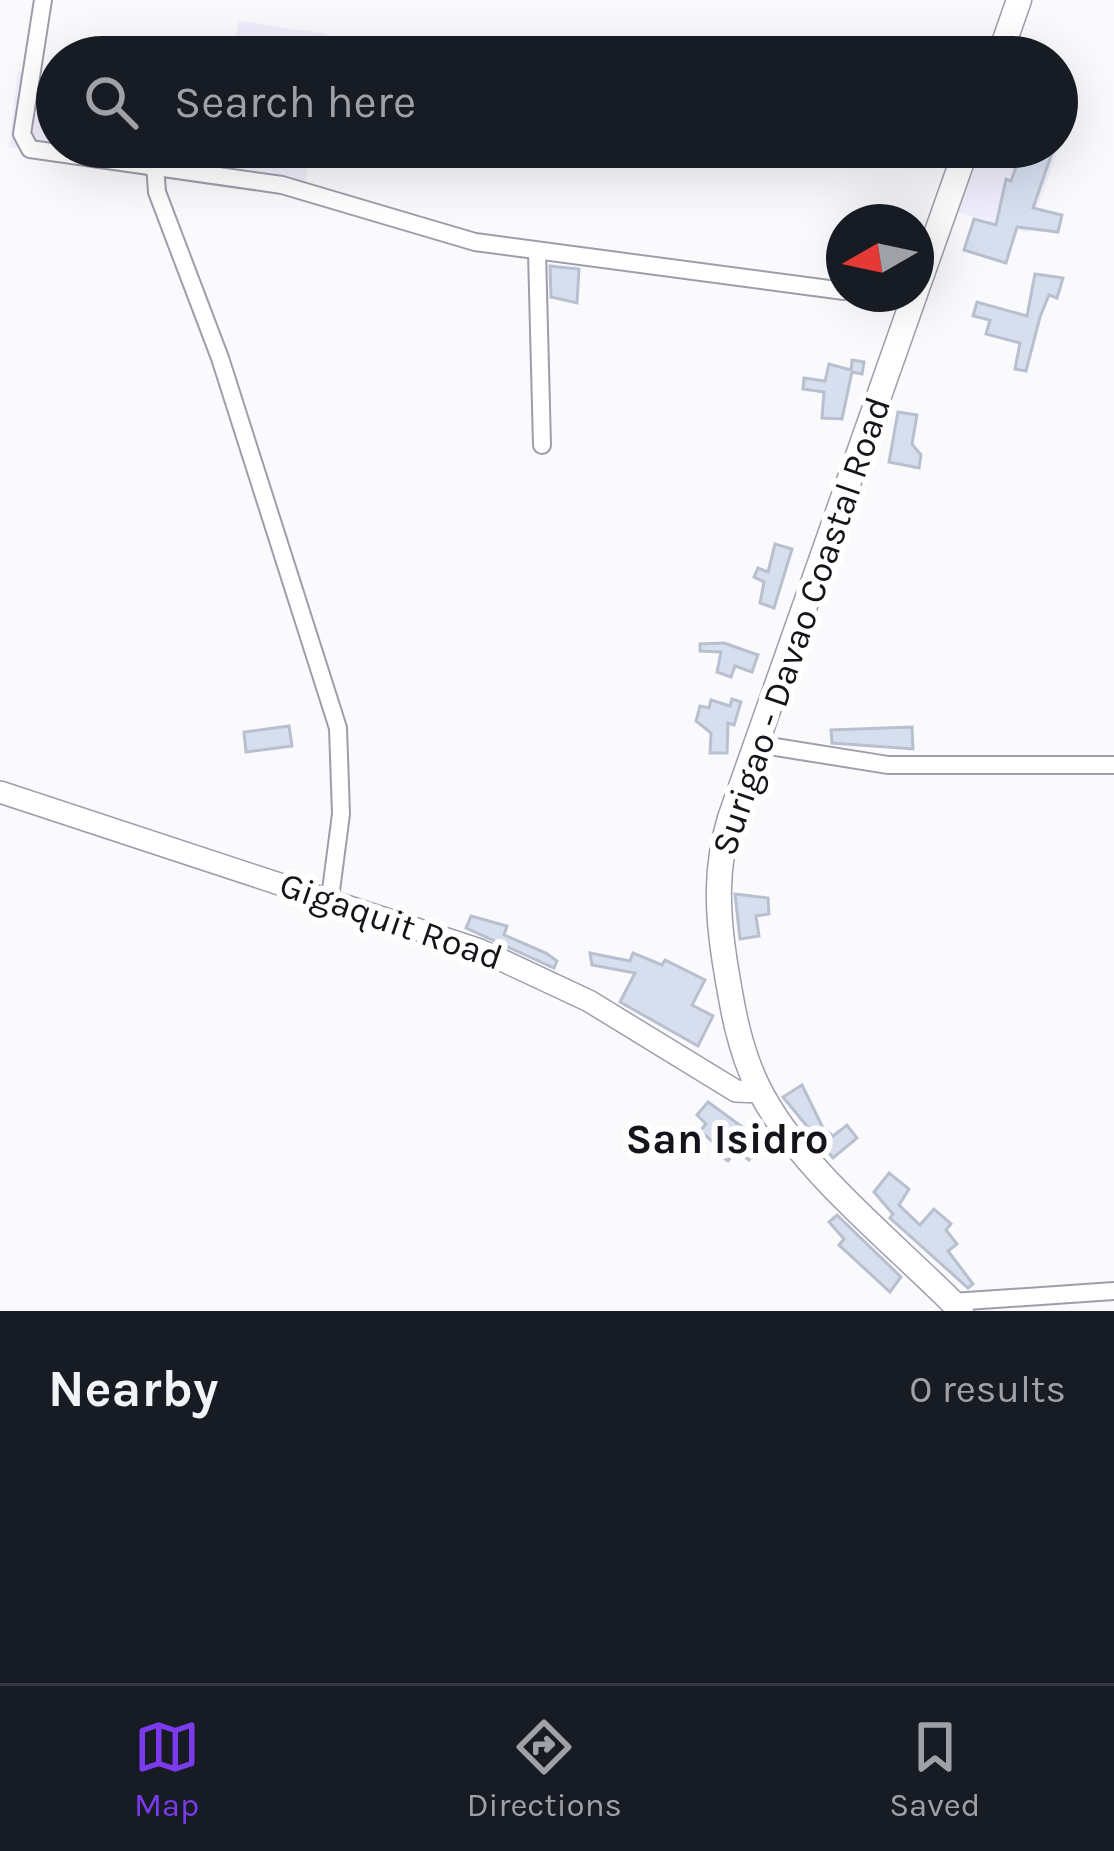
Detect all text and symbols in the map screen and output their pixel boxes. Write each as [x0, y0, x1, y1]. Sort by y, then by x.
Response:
search box [36, 36, 1078, 168]
icon: search [78, 69, 144, 135]
text: Search here [174, 76, 416, 128]
north arrow [826, 204, 934, 312]
street label: Surigao - Davao Coastal Road [703, 391, 899, 861]
street label: Gigaquit Road [274, 863, 508, 979]
district label: San Isidro [626, 1114, 828, 1164]
text: Nearby [48, 1359, 218, 1419]
text: 0 results [909, 1366, 1066, 1412]
tab: Map [134, 1714, 200, 1824]
tab: Directions [467, 1714, 622, 1824]
tab: Saved [889, 1714, 980, 1824]

